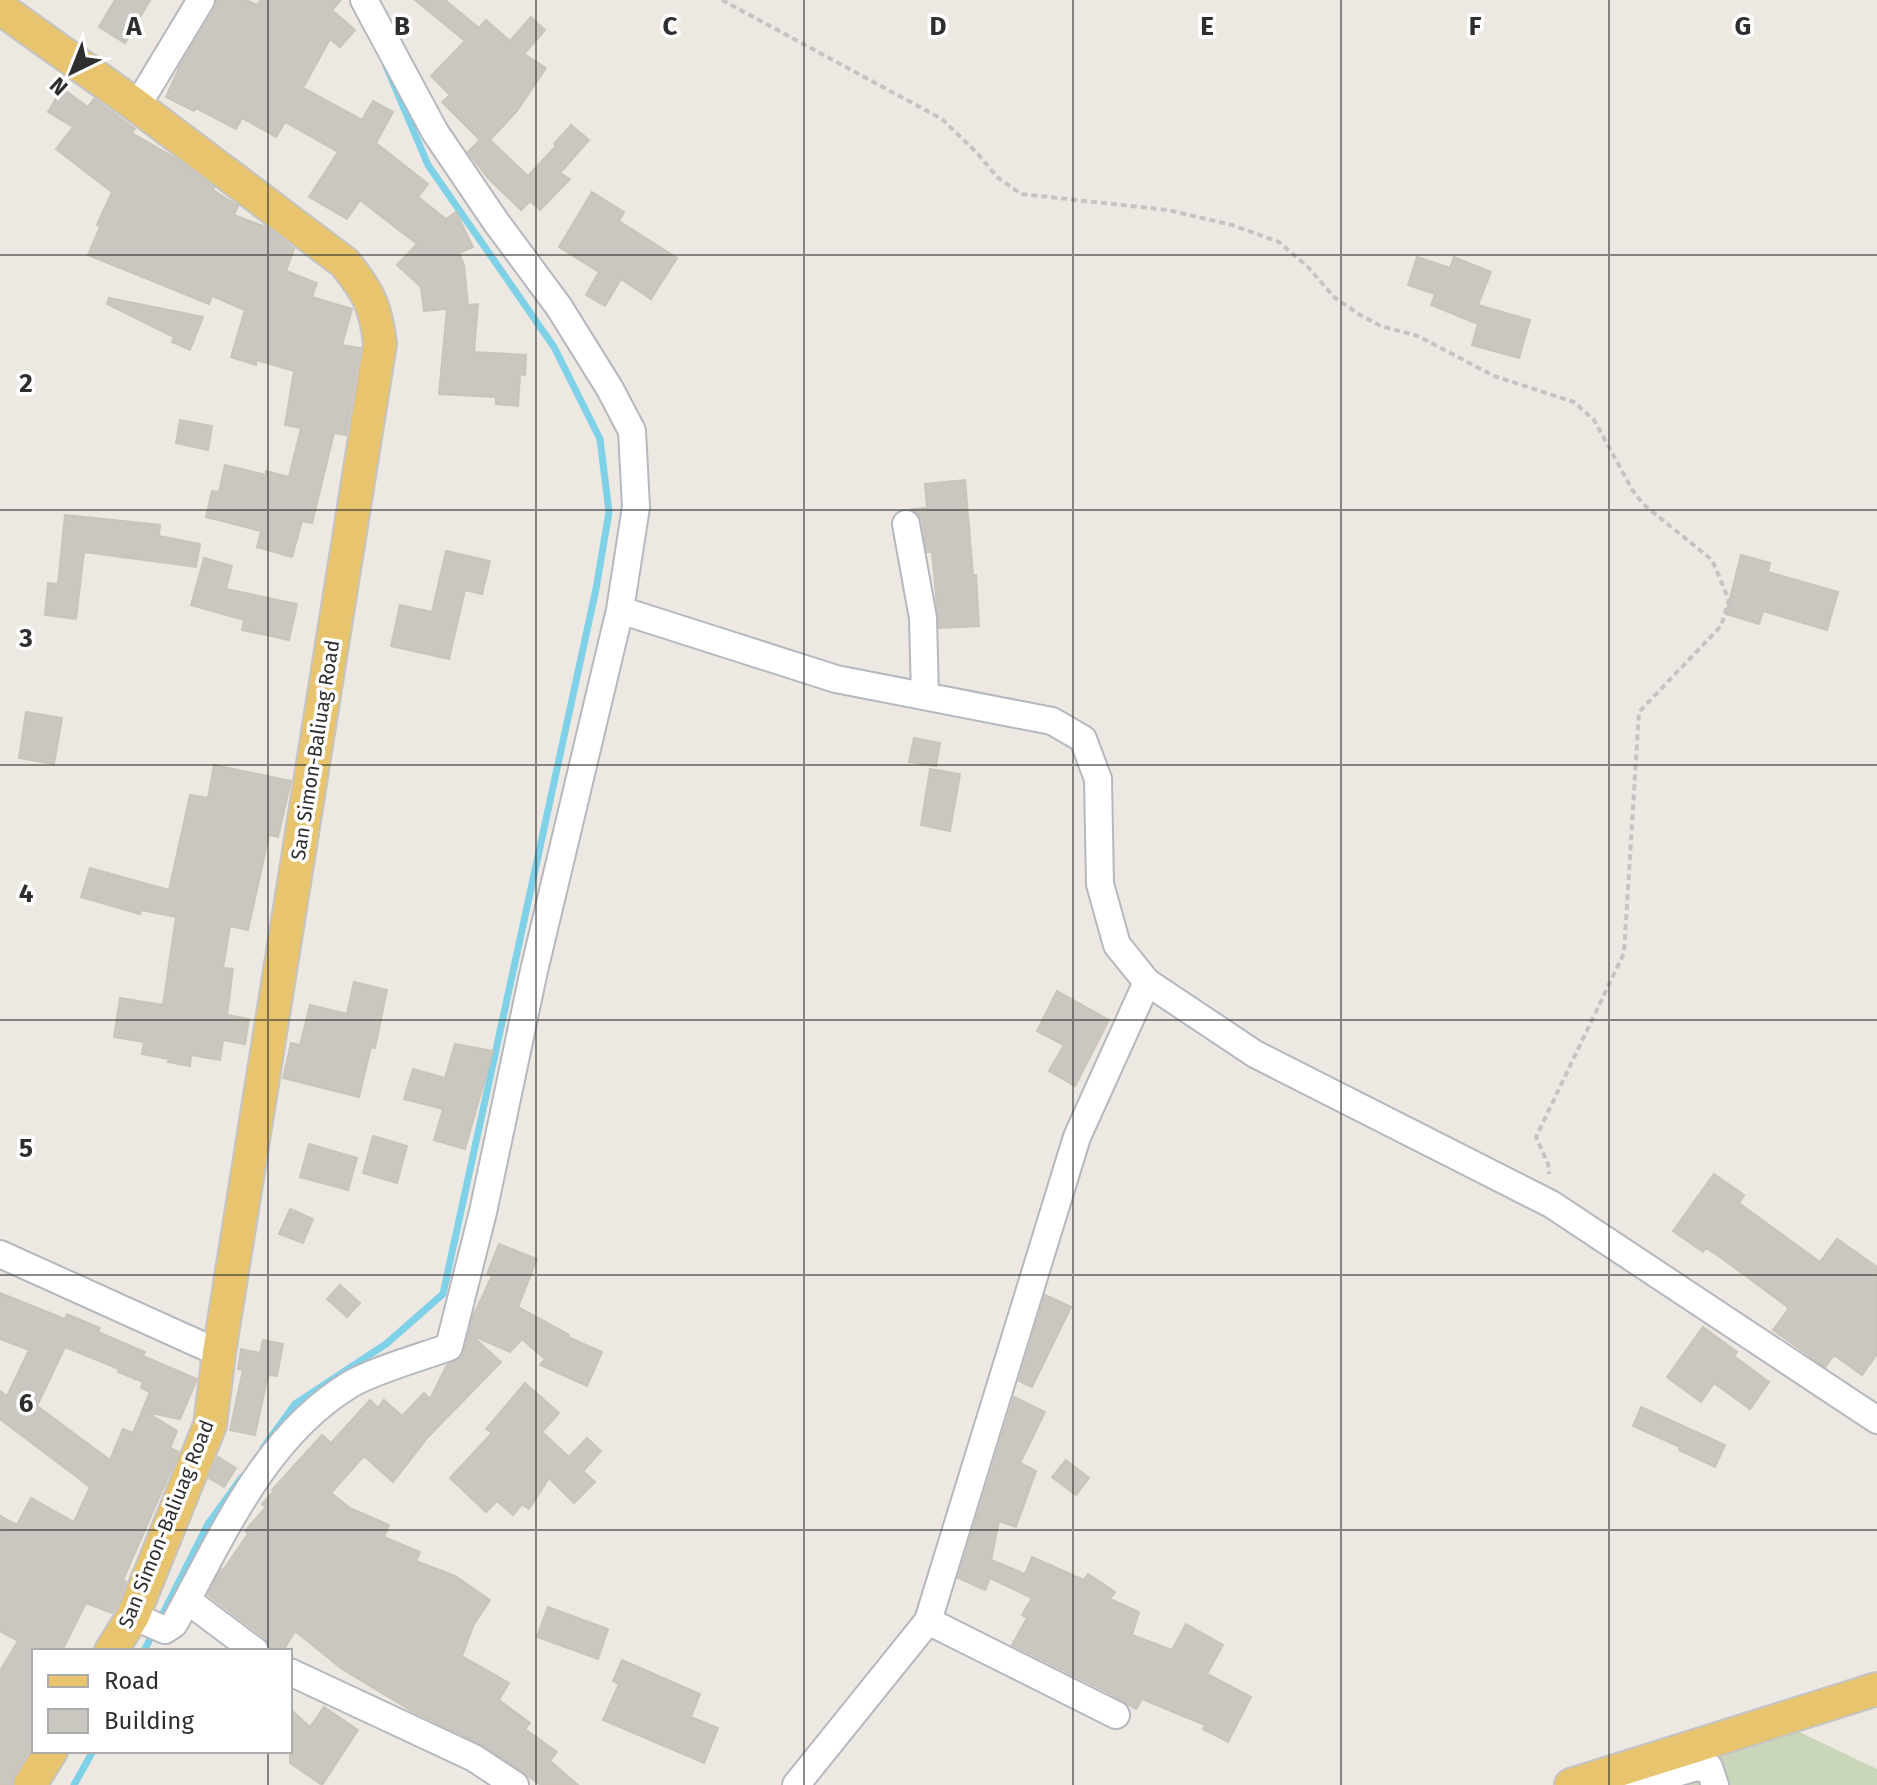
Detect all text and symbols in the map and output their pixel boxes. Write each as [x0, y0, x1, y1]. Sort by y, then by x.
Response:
text: A [125, 11, 142, 42]
text: B [394, 11, 410, 42]
text: C [663, 11, 678, 42]
text: D [930, 11, 947, 42]
text: E [1200, 11, 1214, 42]
text: F [1469, 11, 1482, 42]
text: G [1735, 11, 1751, 42]
north arrow [32, 32, 112, 112]
text: N [44, 71, 73, 101]
text: 2 [19, 368, 33, 399]
text: 3 [18, 623, 33, 654]
street label: San Simon-Baliuag Road [286, 638, 344, 862]
text: 4 [19, 878, 34, 909]
text: 5 [19, 1133, 33, 1164]
text: 6 [19, 1388, 34, 1419]
street label: San Simon-Baliuag Road [113, 1416, 219, 1632]
legend [32, 1649, 292, 1753]
text: Road [104, 1667, 159, 1695]
text: Building [104, 1707, 194, 1735]

